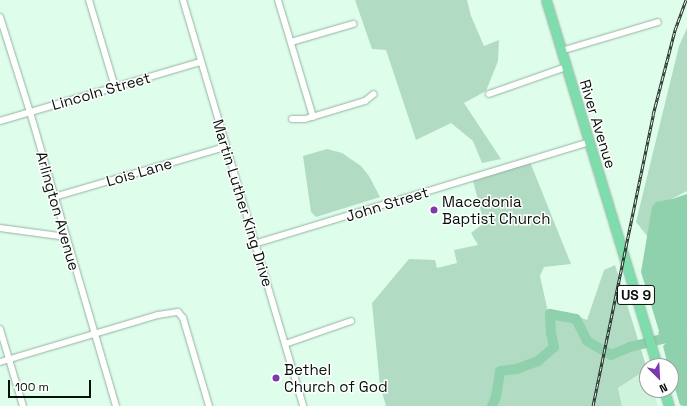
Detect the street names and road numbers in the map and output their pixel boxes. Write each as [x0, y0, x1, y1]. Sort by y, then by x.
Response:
street label: Lincoln Street [50, 68, 152, 114]
street label: River Avenue [576, 77, 620, 171]
street label: Martin Luther King Drive [209, 117, 277, 289]
street label: Arlington Avenue [32, 149, 84, 273]
street label: Lois Lane [104, 154, 174, 190]
street label: John Street [343, 183, 431, 225]
road number: US 9 [616, 283, 656, 307]

